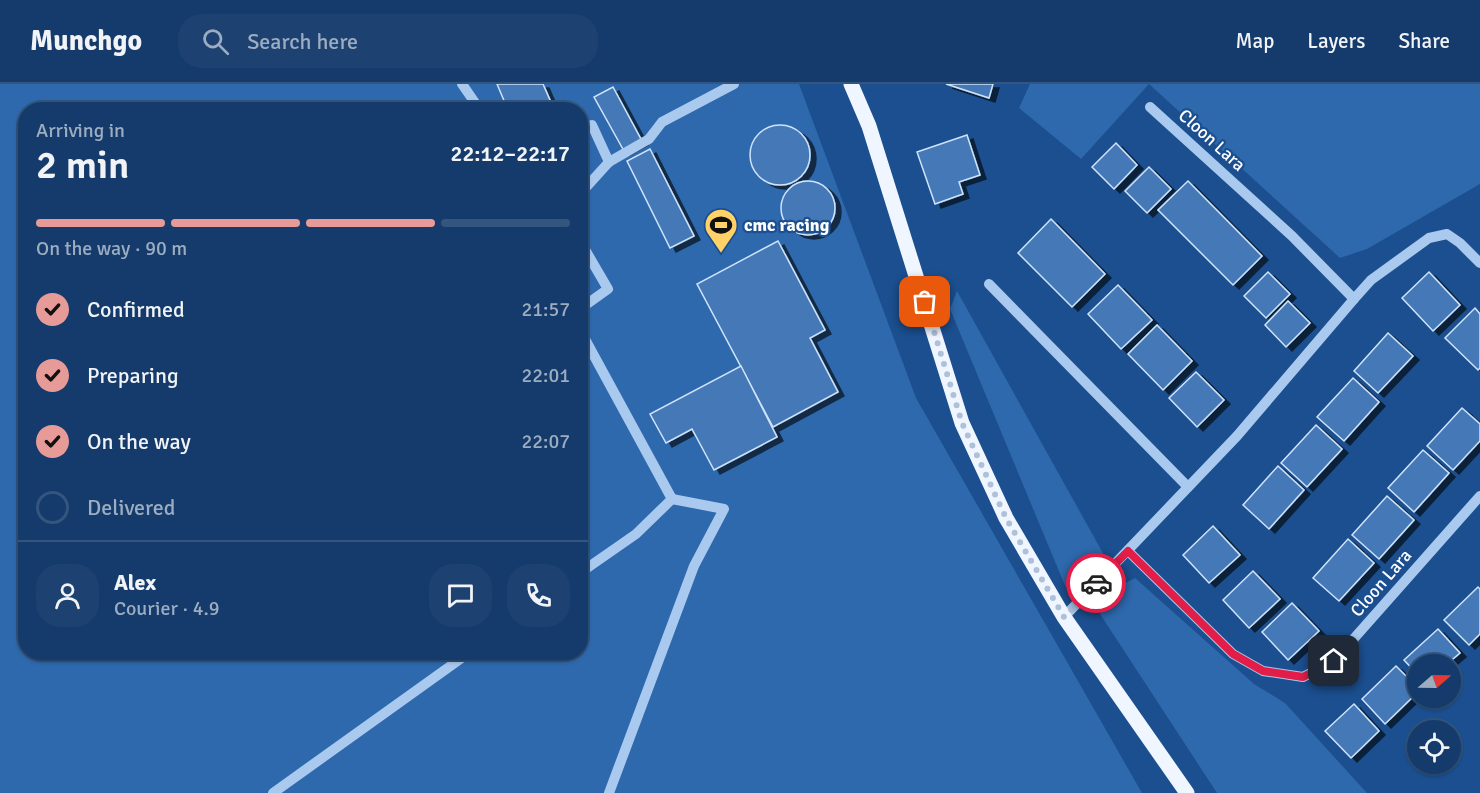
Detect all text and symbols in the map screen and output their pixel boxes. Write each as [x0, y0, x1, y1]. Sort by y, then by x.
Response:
search box [178, 14, 598, 68]
text: Munchgo [30, 24, 142, 58]
icon: search [199, 25, 232, 58]
text: Search here [247, 28, 358, 55]
text: Map [1236, 28, 1274, 54]
text: Layers [1307, 28, 1365, 54]
text: Share [1398, 28, 1450, 54]
street label: Cloon Lara [1174, 104, 1250, 176]
text: Arriving in [36, 118, 125, 143]
text: 22:12–22:17 [451, 140, 570, 167]
text: 2 min [36, 141, 129, 189]
sports icon: cmc racing [703, 207, 739, 254]
place label: cmc racing [744, 214, 830, 236]
text: On the way · 90 m [36, 236, 187, 261]
pin [899, 276, 950, 327]
icon: bag [908, 285, 941, 318]
icon: check [36, 293, 69, 326]
text: Confirmed [87, 296, 185, 323]
text: 21:57 [521, 297, 570, 322]
icon: check [36, 359, 69, 392]
text: Preparing [87, 362, 179, 389]
text: 22:01 [521, 363, 570, 388]
icon: check [36, 425, 69, 458]
text: On the way [87, 428, 191, 455]
text: 22:07 [521, 429, 570, 454]
text: Delivered [87, 494, 175, 521]
street label: Cloon Lara [1346, 545, 1416, 621]
courier [1066, 553, 1126, 613]
button: person [36, 564, 99, 627]
button: chat [429, 564, 492, 627]
button: phone [507, 564, 570, 627]
icon: car [1080, 567, 1113, 600]
text: Alex [114, 569, 156, 596]
text: Courier · 4.9 [114, 596, 220, 621]
pin [1308, 635, 1359, 686]
icon: home [1317, 644, 1350, 677]
north arrow [1407, 654, 1461, 708]
map controls [1407, 654, 1461, 774]
button: locate [1407, 720, 1461, 774]

